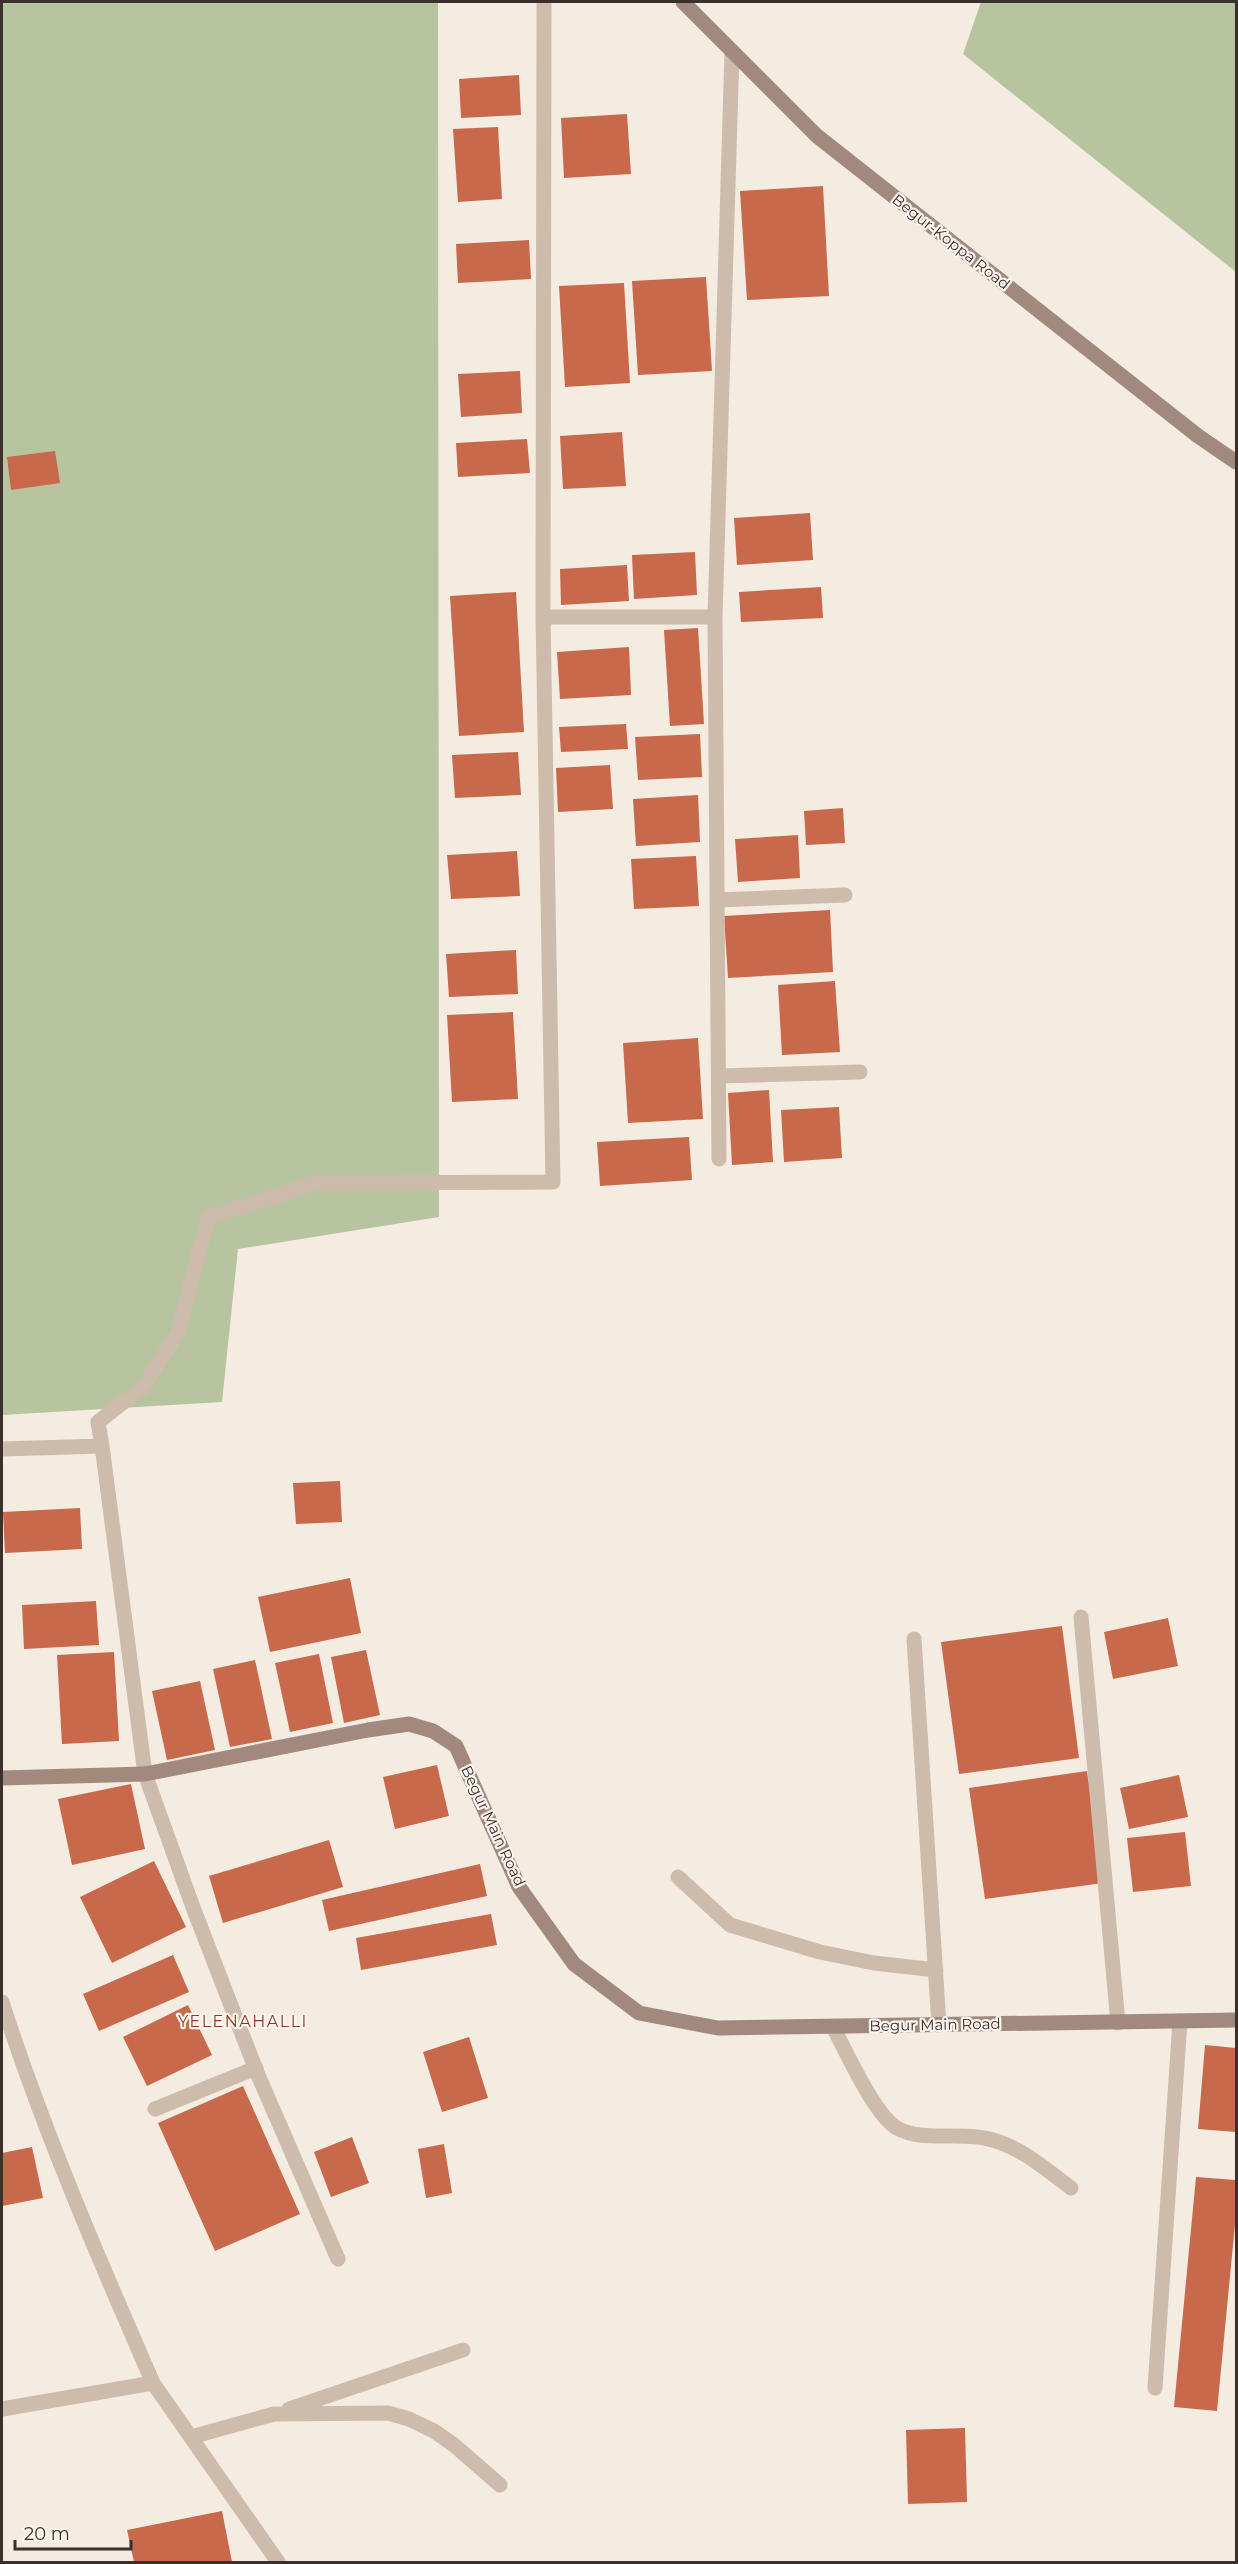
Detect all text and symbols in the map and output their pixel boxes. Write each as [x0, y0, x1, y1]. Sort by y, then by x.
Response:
street label: Begur-Koppa Road [889, 190, 1014, 294]
street label: Begur Main Road [457, 1762, 530, 1889]
district label: YELENAHALLI [178, 2012, 308, 2031]
street label: Begur Main Road [869, 2014, 1001, 2035]
scale bar [15, 2513, 130, 2551]
text: 20 m [24, 2523, 70, 2545]

